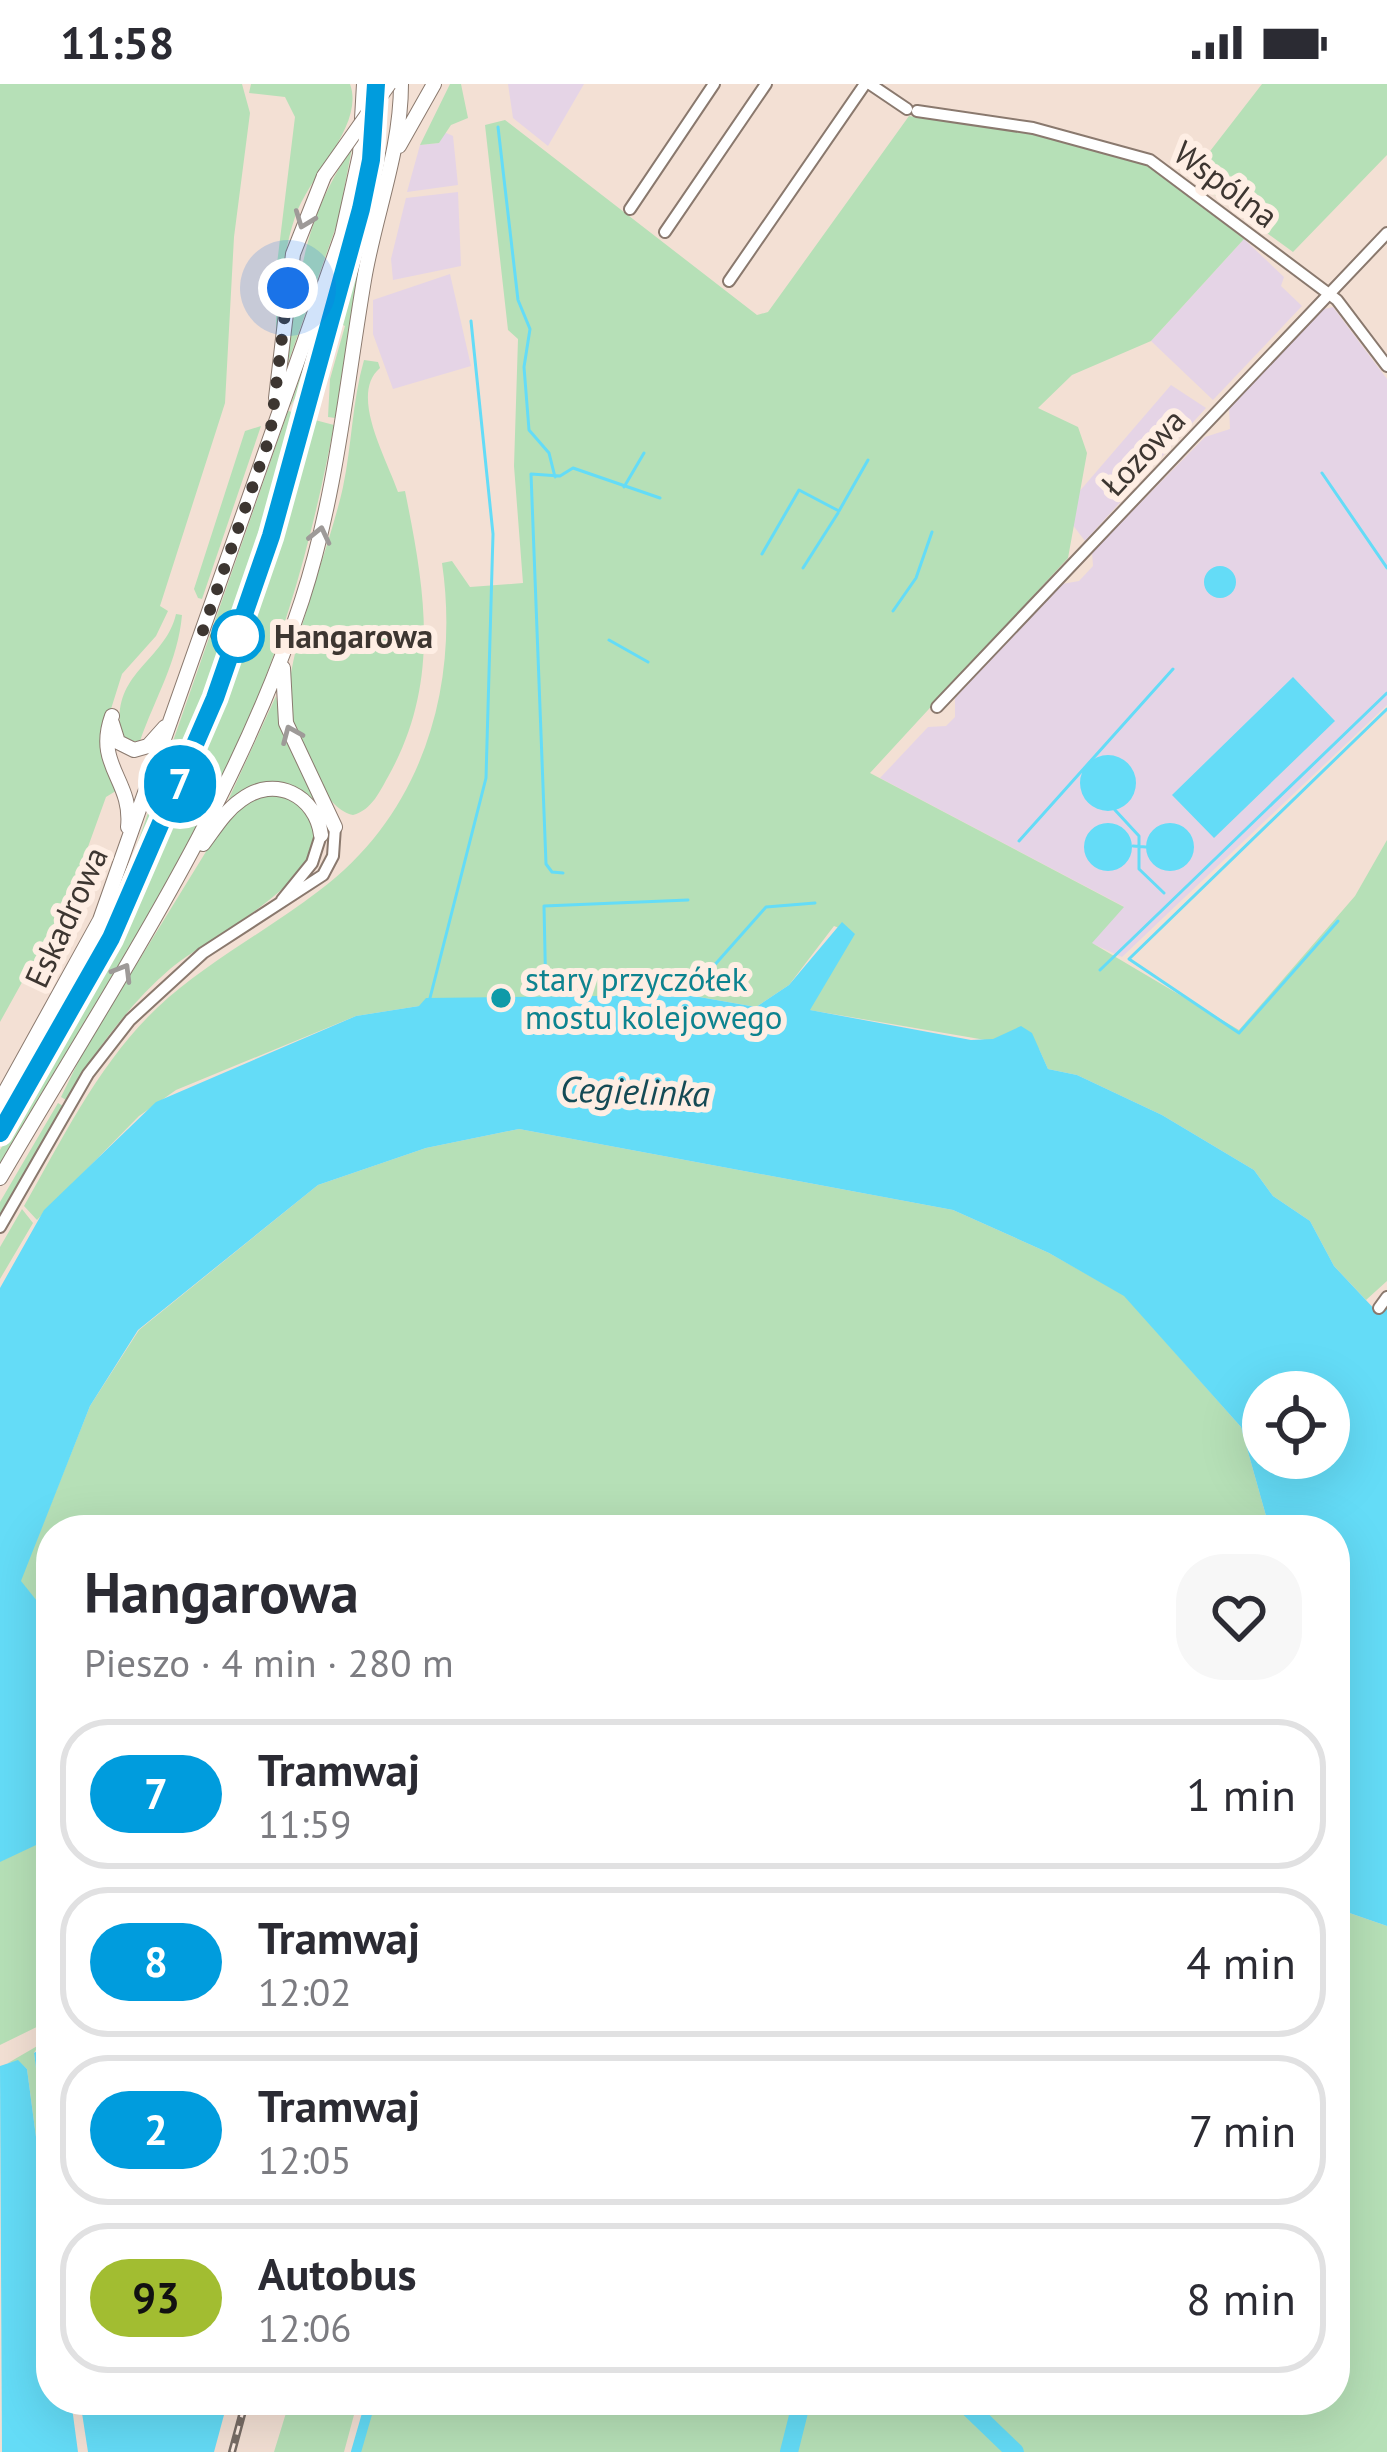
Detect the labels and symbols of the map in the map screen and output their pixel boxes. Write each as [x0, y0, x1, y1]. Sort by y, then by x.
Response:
street label: Wspólna [1166, 130, 1287, 237]
one-way arrow [294, 209, 319, 230]
your location [258, 258, 318, 318]
street label: Łozowa [1091, 399, 1194, 505]
one-way arrow [306, 525, 331, 545]
marker: Hangarowa [213, 611, 263, 661]
place label: Hangarowa [274, 614, 433, 657]
one-way arrow [282, 724, 306, 746]
line badge: 7 [141, 745, 219, 823]
street label: Eskadrowa [14, 839, 117, 994]
place label: stary przyczółek mostu kolejowego [525, 957, 783, 1038]
one-way arrow [108, 963, 131, 985]
marker: stary przyczółek mostu kolejowego [488, 985, 514, 1011]
water label: Cegielinka [559, 1064, 711, 1117]

